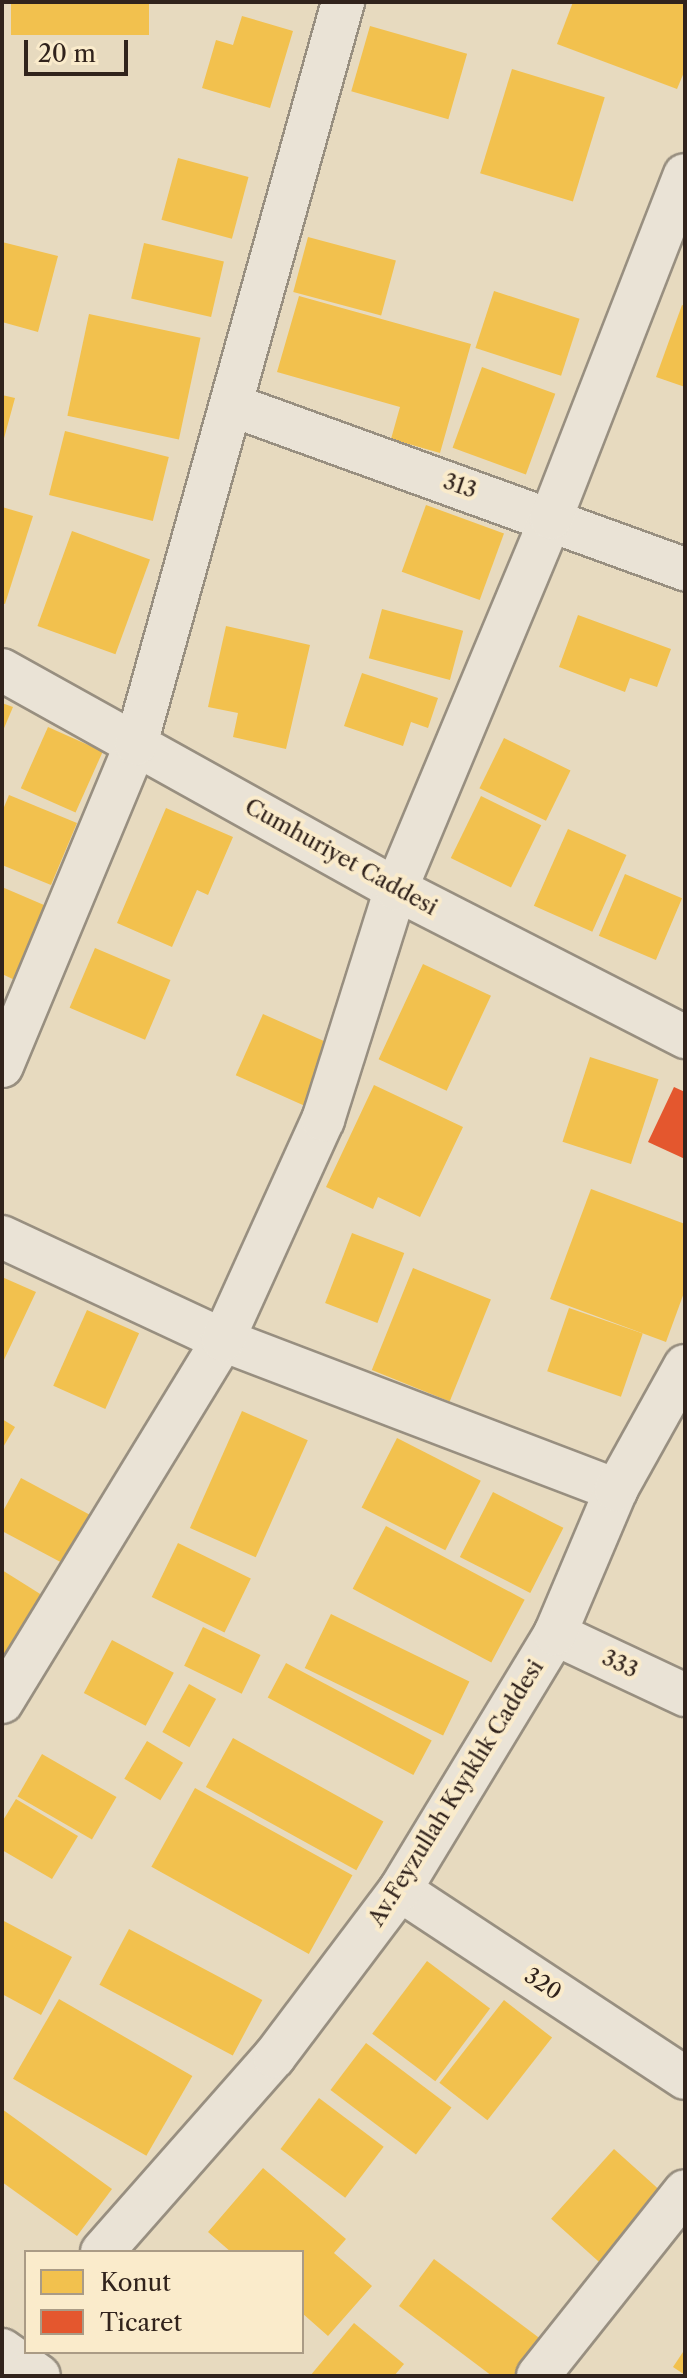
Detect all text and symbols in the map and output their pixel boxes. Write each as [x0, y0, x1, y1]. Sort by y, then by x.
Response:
scale bar [28, 24, 132, 74]
text: 20 m [38, 39, 96, 68]
street label: 313 [440, 468, 480, 504]
street label: Cumhuriyet Caddesi [240, 793, 442, 921]
street label: 333 [598, 1644, 642, 1684]
street label: Av.Feyzullah Kıyıklık Caddesi [363, 1655, 549, 1931]
street label: 320 [520, 1962, 566, 2006]
legend [24, 2250, 304, 2354]
text: Konut [100, 2268, 171, 2297]
text: Ticaret [100, 2308, 182, 2337]

